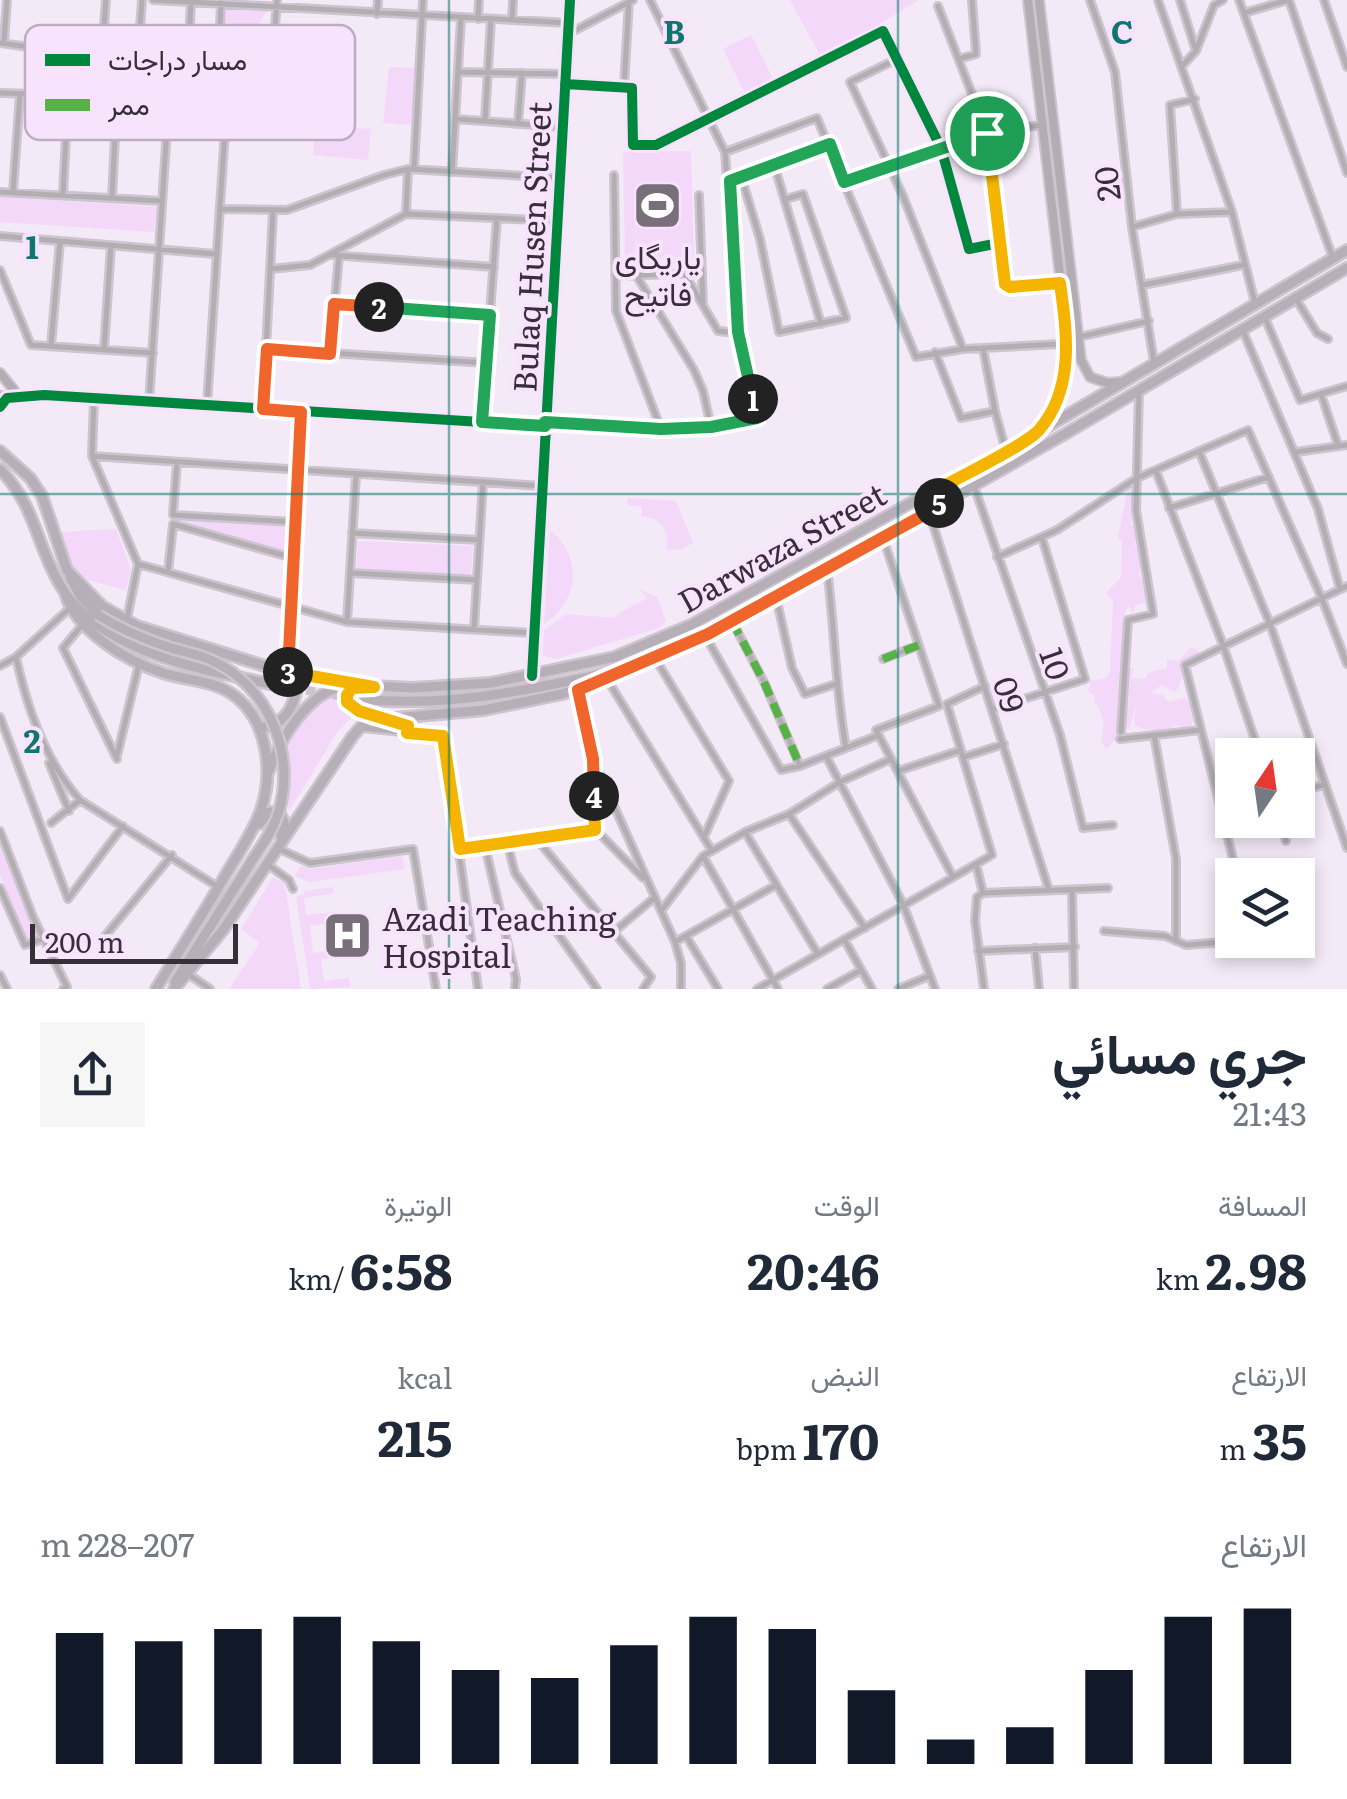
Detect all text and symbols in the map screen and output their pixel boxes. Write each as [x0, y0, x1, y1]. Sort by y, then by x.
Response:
text: B [663, 6, 685, 54]
text: C [1111, 6, 1133, 54]
legend [25, 25, 355, 140]
text: مسار دراجات [108, 37, 247, 79]
text: ممر [107, 82, 150, 124]
pin [945, 91, 1030, 176]
street label: Bulaq Husen Street [498, 100, 562, 394]
icon: arrive [960, 106, 1015, 161]
street label: 20 [1079, 164, 1131, 204]
sports icon: یاریگای فاتیح [632, 179, 684, 231]
text: 1 [25, 221, 39, 269]
place label: یاریگای فاتیح [615, 231, 701, 317]
pin: 2 [354, 282, 404, 332]
text: 2 [371, 286, 387, 328]
pin: 1 [728, 374, 778, 424]
text: 1 [747, 378, 759, 420]
street label: Darwaza Street [668, 469, 894, 623]
pin: 5 [914, 478, 964, 528]
text: 5 [931, 482, 947, 524]
street label: 10 [1029, 640, 1085, 686]
pin: 3 [263, 647, 313, 697]
text: 3 [280, 651, 296, 693]
street label: 09 [983, 670, 1039, 718]
text: 2 [23, 715, 41, 763]
north arrow [1215, 738, 1315, 838]
map controls [1215, 738, 1315, 958]
pin: 4 [569, 771, 619, 821]
text: 4 [586, 775, 602, 817]
button: layers [1215, 858, 1315, 958]
place label: Azadi Teaching Hospital [382, 893, 617, 978]
hospital icon: Azadi Teaching Hospital [321, 909, 373, 961]
scale bar [30, 919, 238, 964]
text: 200 m [45, 920, 124, 962]
text: جري مسائي [1052, 1009, 1307, 1091]
button: share [40, 1022, 145, 1127]
text: 21:43 [1233, 1088, 1307, 1136]
text: الوتيرة [384, 1183, 452, 1225]
text: الوقت [814, 1183, 880, 1225]
text: المسافة [1218, 1183, 1307, 1225]
text: 6:58 [350, 1231, 452, 1305]
text: 20:46 [747, 1231, 880, 1305]
text: 2.98 [1205, 1231, 1307, 1305]
text: /km [288, 1257, 350, 1299]
text: km [1156, 1257, 1205, 1299]
text: النبض [810, 1353, 880, 1395]
text: الارتفاع [1231, 1353, 1307, 1395]
text: kcal [397, 1356, 452, 1398]
text: 215 [378, 1398, 452, 1472]
text: 170 [803, 1401, 880, 1475]
text: 35 [1252, 1401, 1307, 1475]
text: bpm [736, 1427, 803, 1469]
text: m [1219, 1427, 1252, 1469]
text: 207–228 m [40, 1519, 195, 1567]
text: الارتفاع [1220, 1519, 1307, 1567]

